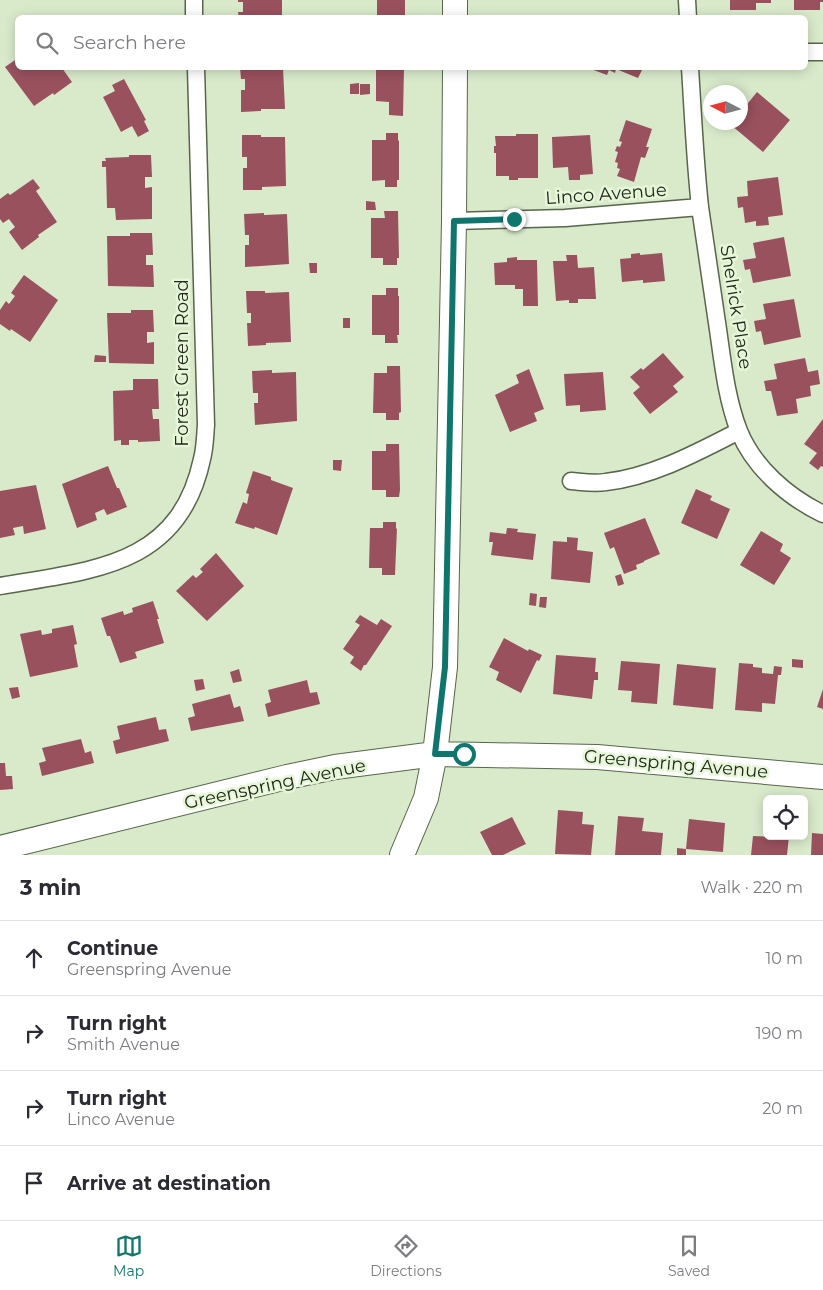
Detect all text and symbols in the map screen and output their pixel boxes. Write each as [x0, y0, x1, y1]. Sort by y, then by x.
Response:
search box [15, 15, 808, 70]
icon: search [33, 29, 61, 57]
text: Search here [73, 31, 186, 54]
north arrow [703, 85, 748, 130]
street label: Linco Avenue [545, 179, 667, 209]
route end [503, 208, 526, 231]
street label: Shelrick Place [715, 243, 757, 371]
street label: Forest Green Road [171, 279, 193, 447]
route start [453, 743, 476, 766]
street label: Greenspring Avenue [583, 745, 769, 783]
street label: Greenspring Avenue [182, 754, 368, 814]
map controls [763, 795, 808, 840]
button: locate [763, 795, 808, 840]
text: 3 min [20, 875, 81, 900]
text: Walk · 220 m [700, 878, 803, 897]
text: Continue [67, 937, 158, 960]
icon: ahead [20, 944, 48, 972]
text: 10 m [765, 949, 803, 968]
text: Greenspring Avenue [67, 960, 231, 979]
text: Turn right [67, 1012, 167, 1035]
icon: right [20, 1019, 48, 1047]
text: 190 m [756, 1024, 803, 1043]
text: Smith Avenue [67, 1035, 180, 1054]
text: Turn right [67, 1087, 167, 1110]
icon: right [20, 1094, 48, 1122]
text: 20 m [762, 1099, 803, 1118]
text: Linco Avenue [67, 1110, 175, 1129]
icon: arrive [20, 1169, 48, 1197]
text: Arrive at destination [67, 1172, 271, 1195]
tab: Map [113, 1232, 144, 1280]
tab: Directions [370, 1232, 442, 1280]
tab: Saved [668, 1232, 710, 1280]

